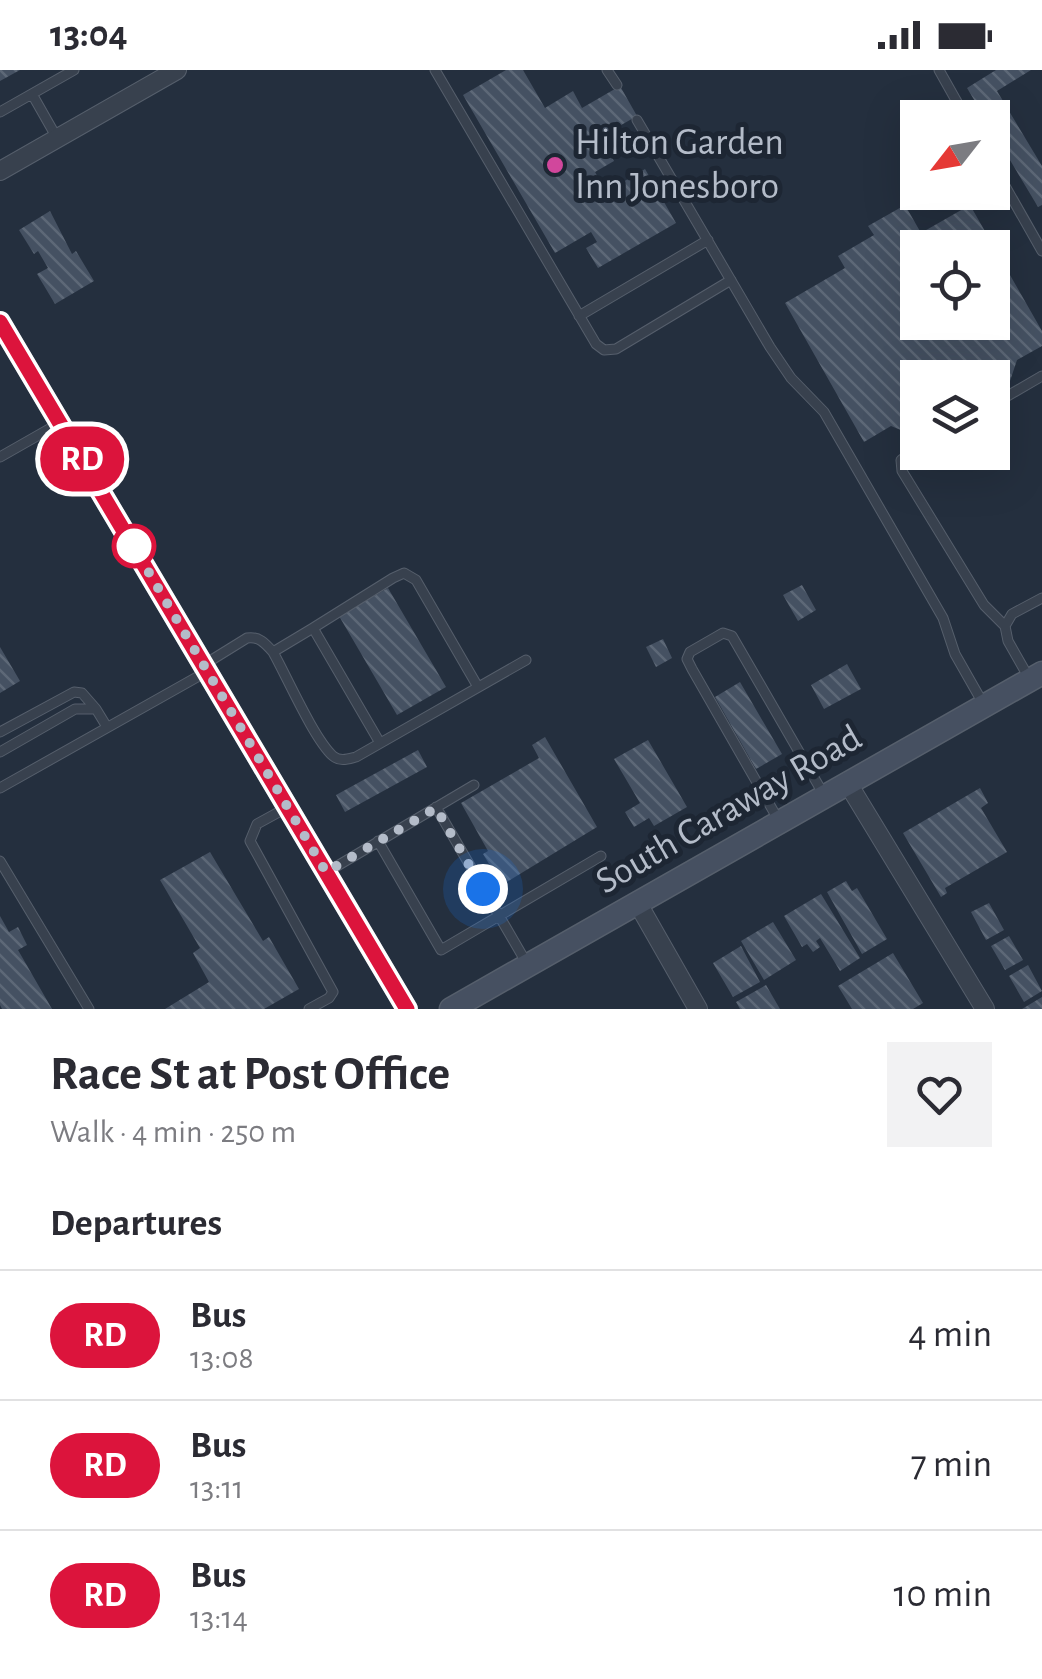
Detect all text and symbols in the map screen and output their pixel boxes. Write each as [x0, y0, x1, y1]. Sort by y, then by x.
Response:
text: 13:04 [50, 16, 128, 54]
north arrow [900, 100, 1010, 210]
map controls [900, 100, 1010, 470]
place label: Hilton Garden Inn Jonesboro [575, 124, 784, 206]
marker: Hilton Garden Inn Jonesboro [544, 154, 566, 176]
button: locate [900, 230, 1010, 340]
button: layers [900, 360, 1010, 470]
line badge: RD [37, 426, 127, 492]
text: RD [60, 442, 104, 477]
unlabelled marker [113, 525, 155, 567]
street label: South Caraway Road [590, 719, 868, 901]
your location [458, 864, 508, 914]
button: heart [887, 1042, 992, 1147]
text: Race St at Post Office [50, 1051, 450, 1099]
text: Walk · 4 min · 250 m [50, 1116, 296, 1148]
text: Departures [50, 1205, 222, 1243]
text: Bus [190, 1297, 246, 1335]
text: 4 min [908, 1316, 992, 1354]
text: RD [83, 1318, 127, 1353]
text: 13:08 [190, 1342, 254, 1374]
text: Bus [190, 1427, 246, 1465]
text: 7 min [911, 1446, 992, 1484]
text: RD [83, 1448, 127, 1483]
text: 13:11 [190, 1472, 244, 1504]
text: Bus [190, 1557, 246, 1595]
text: 10 min [893, 1576, 992, 1614]
text: RD [83, 1578, 127, 1613]
text: 13:14 [190, 1602, 248, 1634]

